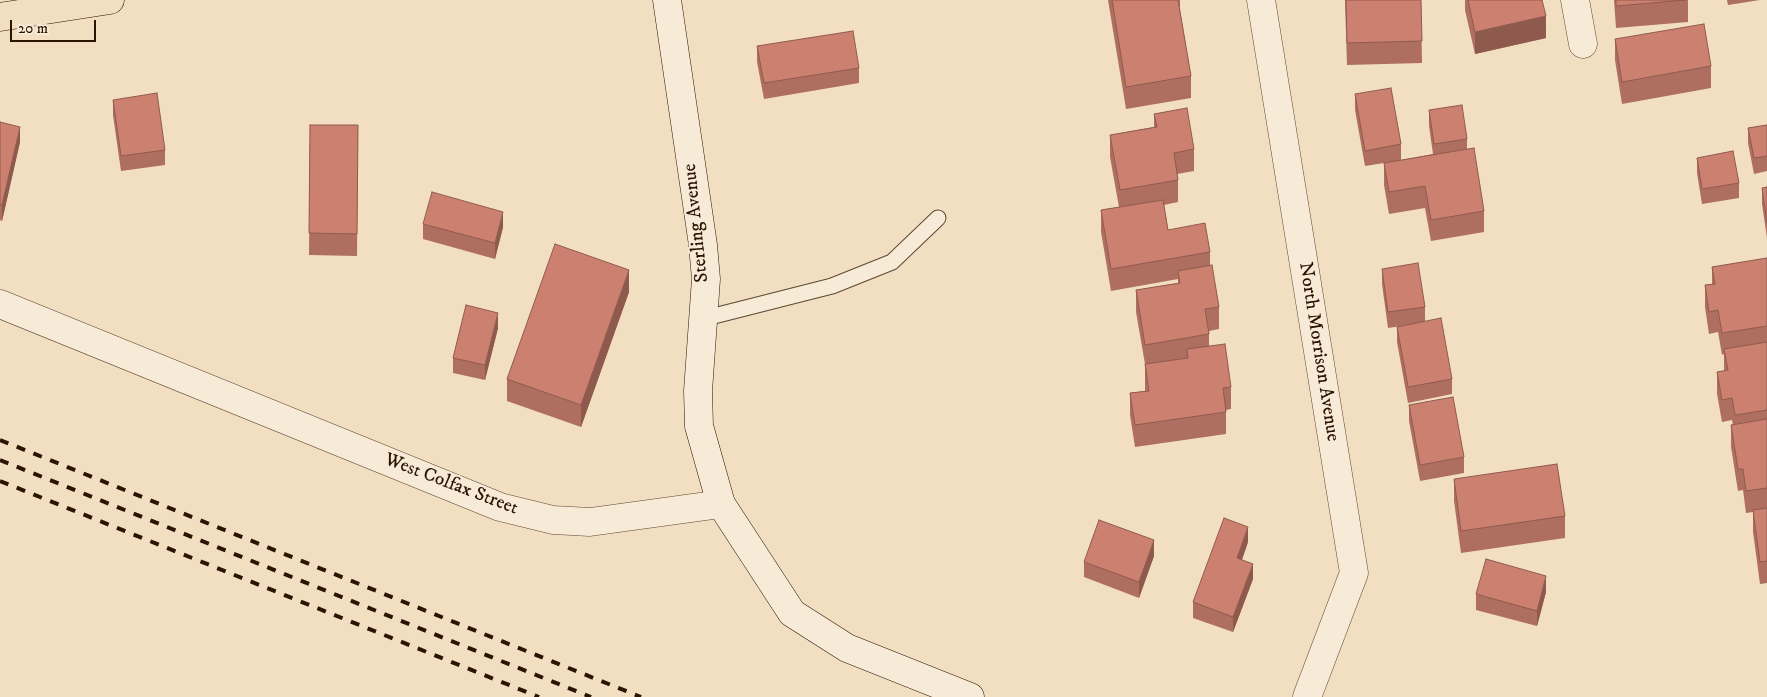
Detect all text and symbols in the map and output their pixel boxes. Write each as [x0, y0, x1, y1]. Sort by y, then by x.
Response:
scale bar [12, 10, 99, 42]
text: 20 m [18, 19, 48, 38]
street label: Sterling Avenue [679, 162, 715, 284]
street label: North Morrison Avenue [1293, 261, 1343, 443]
street label: West Colfax Street [381, 449, 521, 521]

